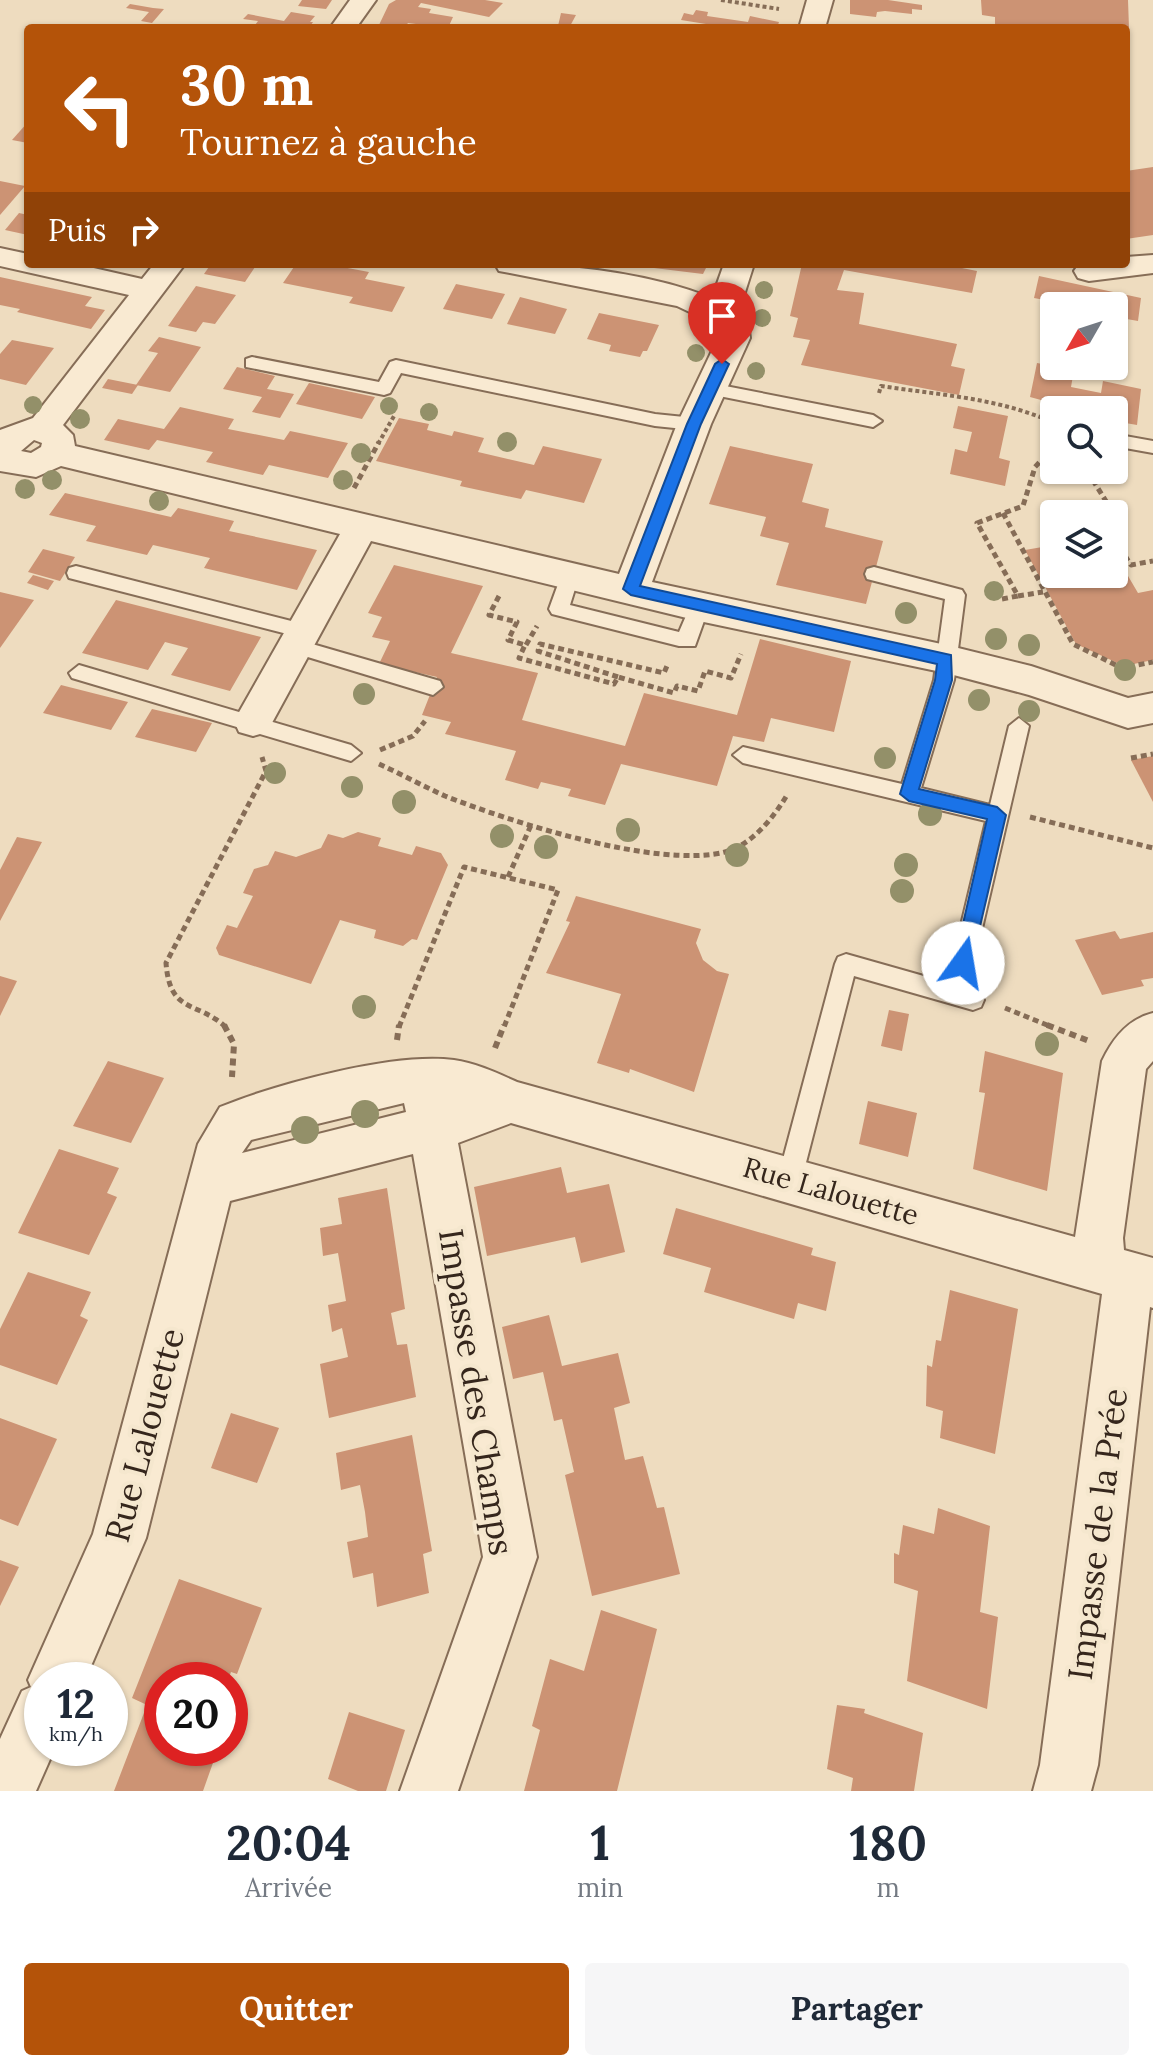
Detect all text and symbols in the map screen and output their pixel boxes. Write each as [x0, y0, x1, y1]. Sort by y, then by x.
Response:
text: 30 m [180, 49, 313, 120]
icon: left [48, 56, 152, 160]
text: Tournez à gauche [180, 119, 477, 165]
icon: right [122, 208, 166, 252]
text: Puis [48, 211, 106, 249]
pin [688, 282, 756, 364]
north arrow [1040, 292, 1128, 380]
map controls [1040, 292, 1128, 588]
icon: arrive [700, 294, 744, 338]
button: search [1040, 396, 1128, 484]
button: layers [1040, 500, 1128, 588]
position arrow [921, 921, 1005, 1005]
street label: Rue Lalouette [739, 1149, 923, 1233]
street label: Impasse des Champs [430, 1226, 524, 1558]
street label: Rue Lalouette [95, 1323, 193, 1547]
street label: Impasse de la Prée [1058, 1386, 1136, 1682]
speed limit sign: 20 [144, 1662, 248, 1766]
text: 12 [57, 1678, 95, 1729]
text: km/h [49, 1721, 103, 1746]
text: 20:04 [226, 1812, 351, 1873]
text: 1 [590, 1812, 610, 1873]
text: 180 [849, 1812, 927, 1873]
text: Arrivée [245, 1871, 332, 1904]
text: min [577, 1871, 623, 1904]
text: m [877, 1871, 900, 1904]
button: Quitter [24, 1963, 569, 2055]
button: Partager [585, 1963, 1129, 2055]

